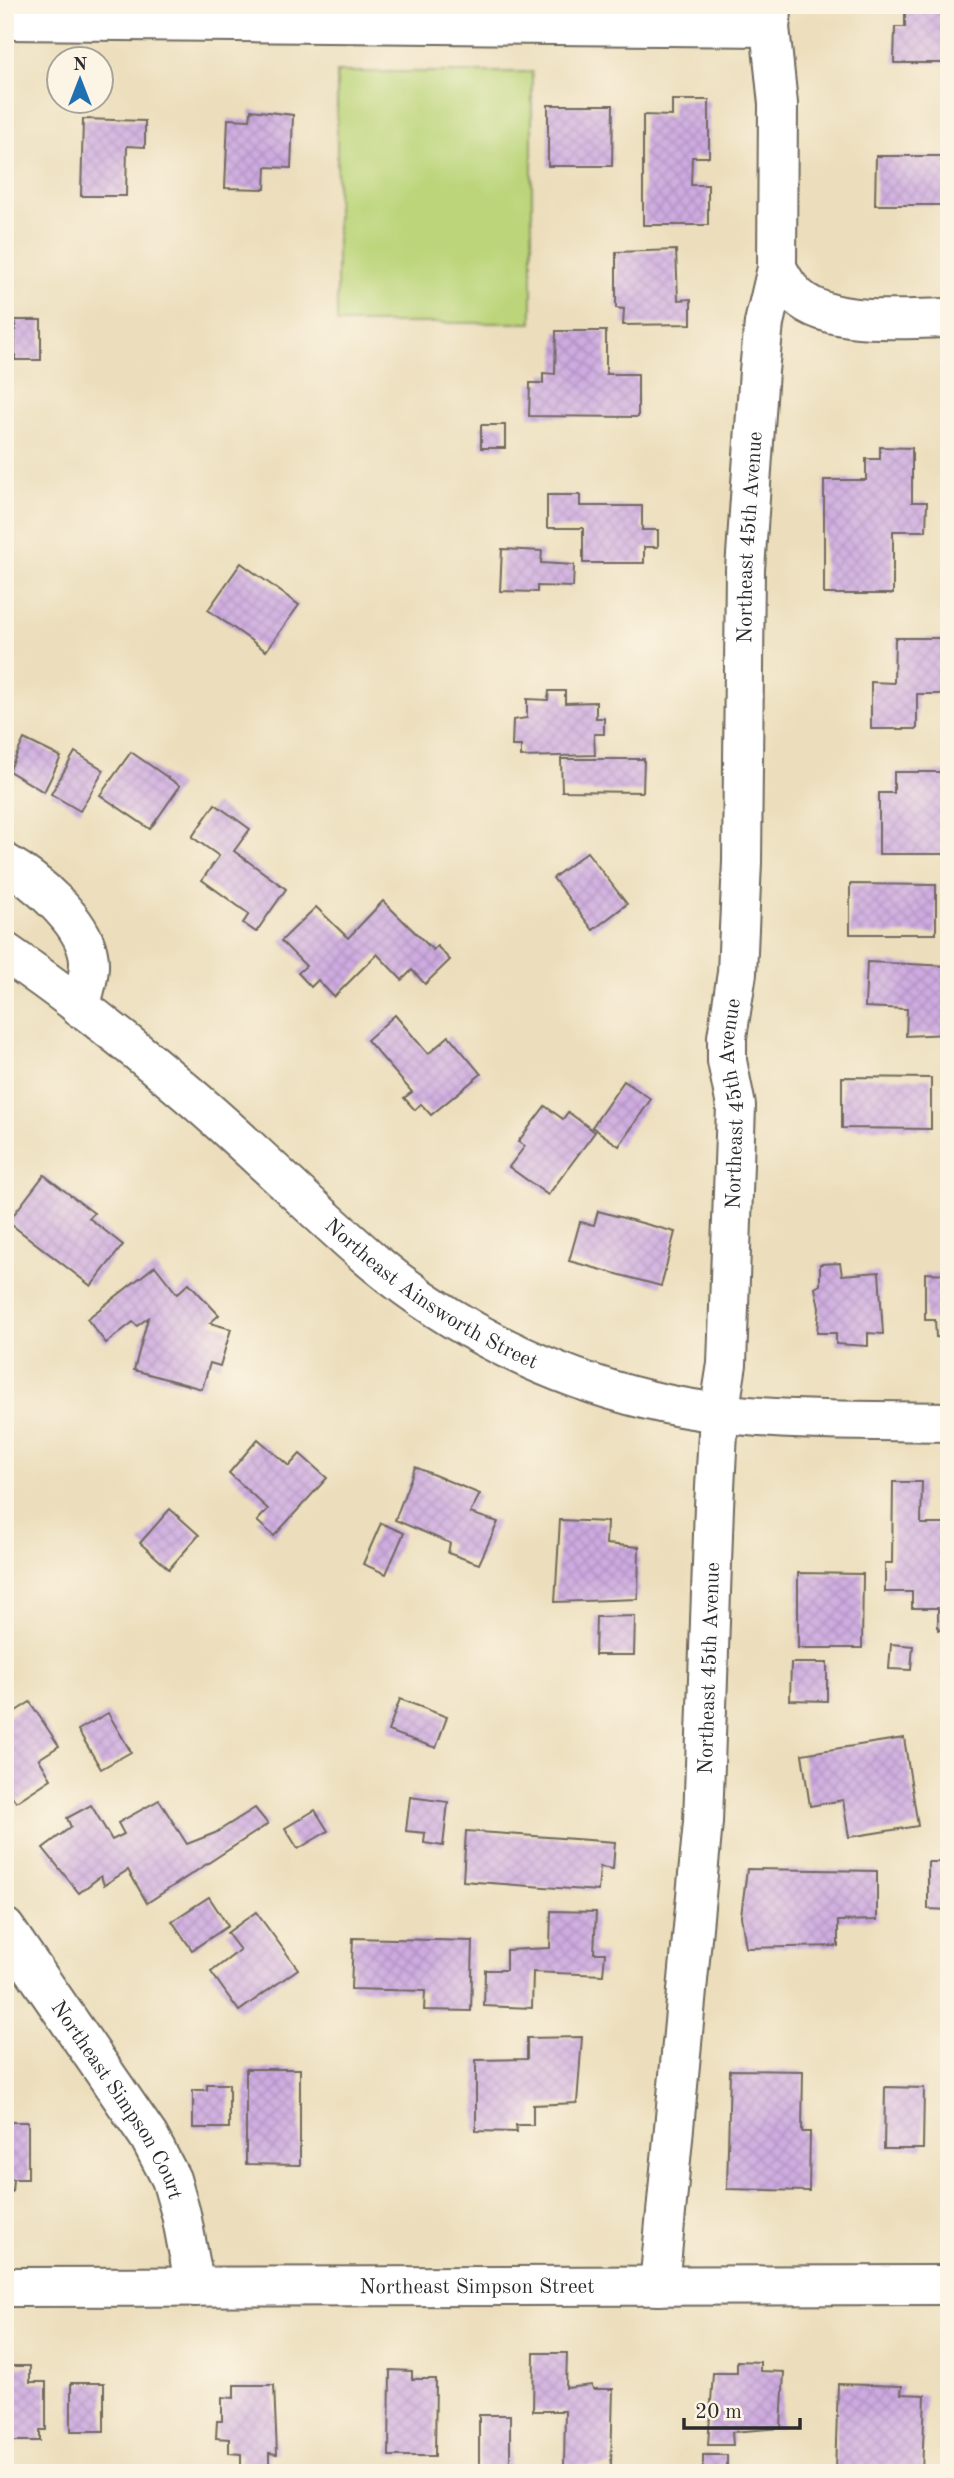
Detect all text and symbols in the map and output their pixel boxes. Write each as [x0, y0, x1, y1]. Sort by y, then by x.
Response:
north arrow [46, 46, 116, 116]
text: N [73, 56, 88, 75]
street label: Northeast 45th Avenue [735, 431, 767, 643]
street label: Northeast 45th Avenue [718, 997, 748, 1210]
street label: Northeast Ainsworth Street [320, 1215, 541, 1374]
street label: Northeast 45th Avenue [696, 1562, 724, 1775]
street label: Northeast Simpson Court [46, 1997, 185, 2202]
street label: Northeast Simpson Street [359, 2277, 595, 2298]
scale bar [684, 2387, 800, 2431]
text: 20 m [695, 2402, 742, 2423]

